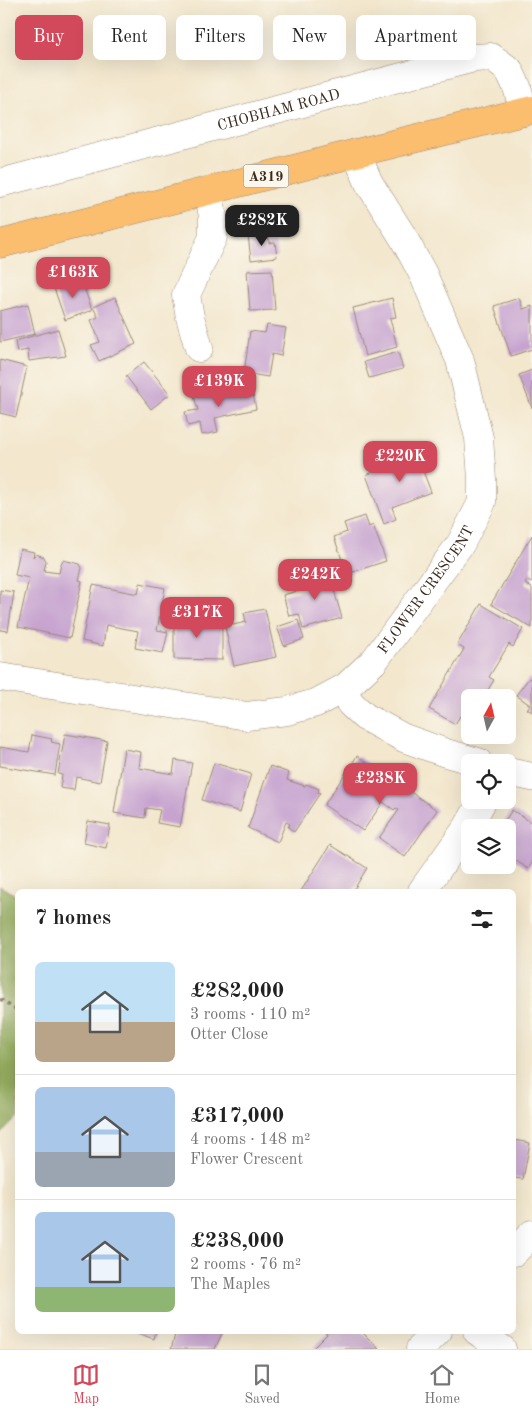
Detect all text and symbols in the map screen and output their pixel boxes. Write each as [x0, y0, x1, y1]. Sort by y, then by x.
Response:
chip: Buy [15, 15, 83, 60]
chip: Rent [93, 15, 166, 60]
chip: Filters [176, 15, 263, 60]
chip: New [273, 15, 346, 60]
chip: Apartment [356, 15, 476, 60]
street label: CHOBHAM ROAD [216, 88, 342, 134]
road number: A319 [244, 165, 288, 188]
pin: £282K [227, 204, 297, 247]
text: £282K [236, 213, 288, 229]
pin: £163K [38, 256, 108, 299]
text: £163K [47, 265, 99, 281]
pin: £139K [184, 366, 254, 408]
text: £139K [193, 374, 245, 390]
pin: £220K [365, 440, 435, 483]
text: £220K [374, 449, 426, 465]
street label: FLOWER CRESCENT [376, 524, 478, 657]
pin: £242K [280, 558, 350, 601]
text: £242K [289, 567, 341, 583]
pin: £317K [162, 596, 232, 639]
text: £317K [171, 605, 223, 621]
north arrow [461, 689, 516, 744]
map controls [461, 689, 516, 874]
button: locate [461, 754, 516, 809]
pin: £238K [345, 762, 415, 805]
text: £238K [354, 771, 406, 787]
button: layers [461, 819, 516, 874]
icon: filters [468, 905, 496, 933]
text: 7 homes [35, 908, 111, 929]
text: £282,000 [190, 981, 284, 1002]
icon: home [75, 982, 135, 1042]
text: 3 rooms · 110 m² [190, 1007, 310, 1023]
text: Otter Close [190, 1027, 268, 1043]
text: £317,000 [190, 1106, 284, 1127]
icon: home [75, 1107, 135, 1167]
text: 4 rooms · 148 m² [190, 1132, 310, 1148]
text: Flower Crescent [190, 1152, 303, 1168]
text: £238,000 [190, 1231, 284, 1252]
icon: home [75, 1232, 135, 1292]
text: 2 rooms · 76 m² [190, 1257, 301, 1273]
text: The Maples [190, 1277, 270, 1293]
tab: Map [72, 1361, 100, 1408]
tab: Saved [244, 1361, 280, 1408]
tab: Home [424, 1361, 460, 1408]

